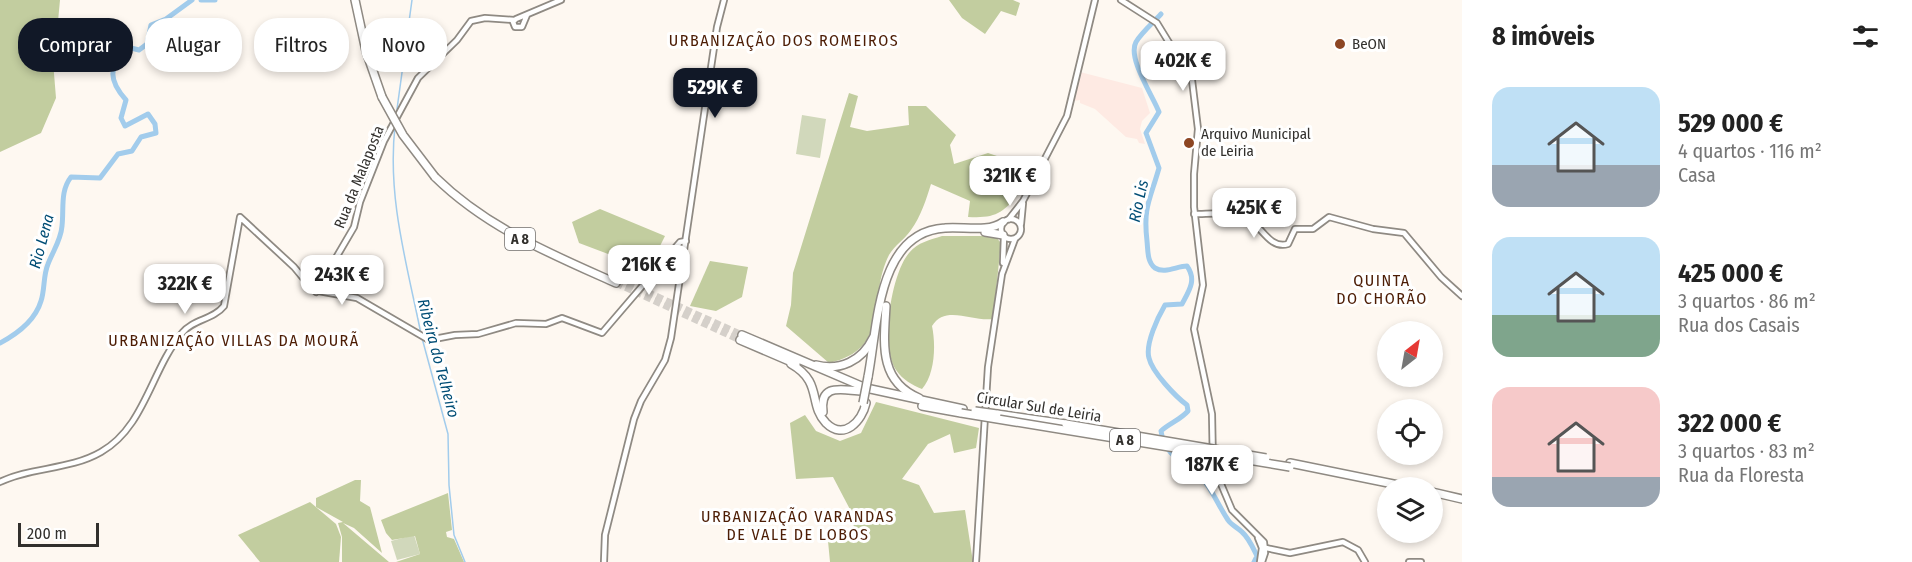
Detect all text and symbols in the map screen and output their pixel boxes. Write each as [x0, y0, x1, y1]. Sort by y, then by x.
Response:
chip: Comprar [18, 18, 133, 72]
chip: Alugar [145, 18, 242, 72]
chip: Filtros [254, 18, 349, 72]
chip: Novo [361, 18, 447, 72]
icon: filters [1849, 20, 1882, 53]
text: 8 imóveis [1492, 21, 1595, 52]
district label: URBANIZAÇÃO DOS ROMEIROS [669, 31, 899, 51]
place label: BeON [1352, 35, 1386, 53]
marker: BeON [1333, 37, 1347, 51]
pin: 402K € [1134, 41, 1232, 92]
text: 402K € [1155, 48, 1211, 72]
pin: 529K € [666, 68, 764, 119]
text: 529K € [687, 75, 743, 99]
text: 529 000 € [1678, 108, 1783, 139]
icon: home [1540, 111, 1612, 183]
street label: Rua da Malaposta [330, 123, 388, 231]
place label: Arquivo Municipal de Leiria [1201, 125, 1311, 160]
marker: Arquivo Municipal de Leiria [1182, 136, 1196, 150]
text: 4 quartos · 116 m² [1678, 139, 1822, 163]
pin: 321K € [961, 156, 1059, 207]
text: 321K € [983, 163, 1037, 187]
text: Casa [1678, 163, 1716, 187]
water label: Rio Lis [1125, 178, 1152, 224]
pin: 425K € [1205, 188, 1303, 239]
text: 425K € [1226, 195, 1282, 219]
water label: Rio Lena [25, 212, 58, 270]
road number: A 8 [505, 228, 535, 250]
pin: 216K € [600, 245, 698, 296]
text: 216K € [622, 252, 676, 276]
pin: 243K € [293, 255, 391, 306]
text: 425 000 € [1678, 258, 1783, 289]
icon: home [1540, 261, 1612, 333]
text: 243K € [315, 262, 369, 286]
pin: 322K € [136, 264, 234, 315]
text: 322K € [158, 271, 212, 295]
district label: QUINTA DO CHORÃO [1336, 271, 1428, 308]
text: 3 quartos · 86 m² [1678, 289, 1816, 313]
water label: Ribeira do Telheiro [414, 297, 464, 420]
text: Rua dos Casais [1678, 313, 1800, 337]
north arrow [1377, 321, 1443, 387]
map controls [1377, 321, 1443, 543]
district label: URBANIZAÇÃO VILLAS DA MOURÃ [108, 331, 360, 351]
street label: Circular Sul de Leiria [975, 388, 1103, 426]
button: locate [1377, 399, 1443, 465]
text: 322 000 € [1678, 408, 1782, 439]
icon: home [1540, 411, 1612, 483]
road number: A 8 [1110, 429, 1140, 451]
text: 3 quartos · 83 m² [1678, 439, 1815, 463]
pin: 187K € [1163, 445, 1261, 496]
text: 187K € [1185, 452, 1239, 476]
text: Rua da Floresta [1678, 463, 1804, 487]
button: layers [1377, 477, 1443, 543]
district label: URBANIZAÇÃO VARANDAS DE VALE DE LOBOS [701, 507, 895, 544]
scale bar [18, 520, 99, 548]
text: 200 m [27, 524, 67, 543]

